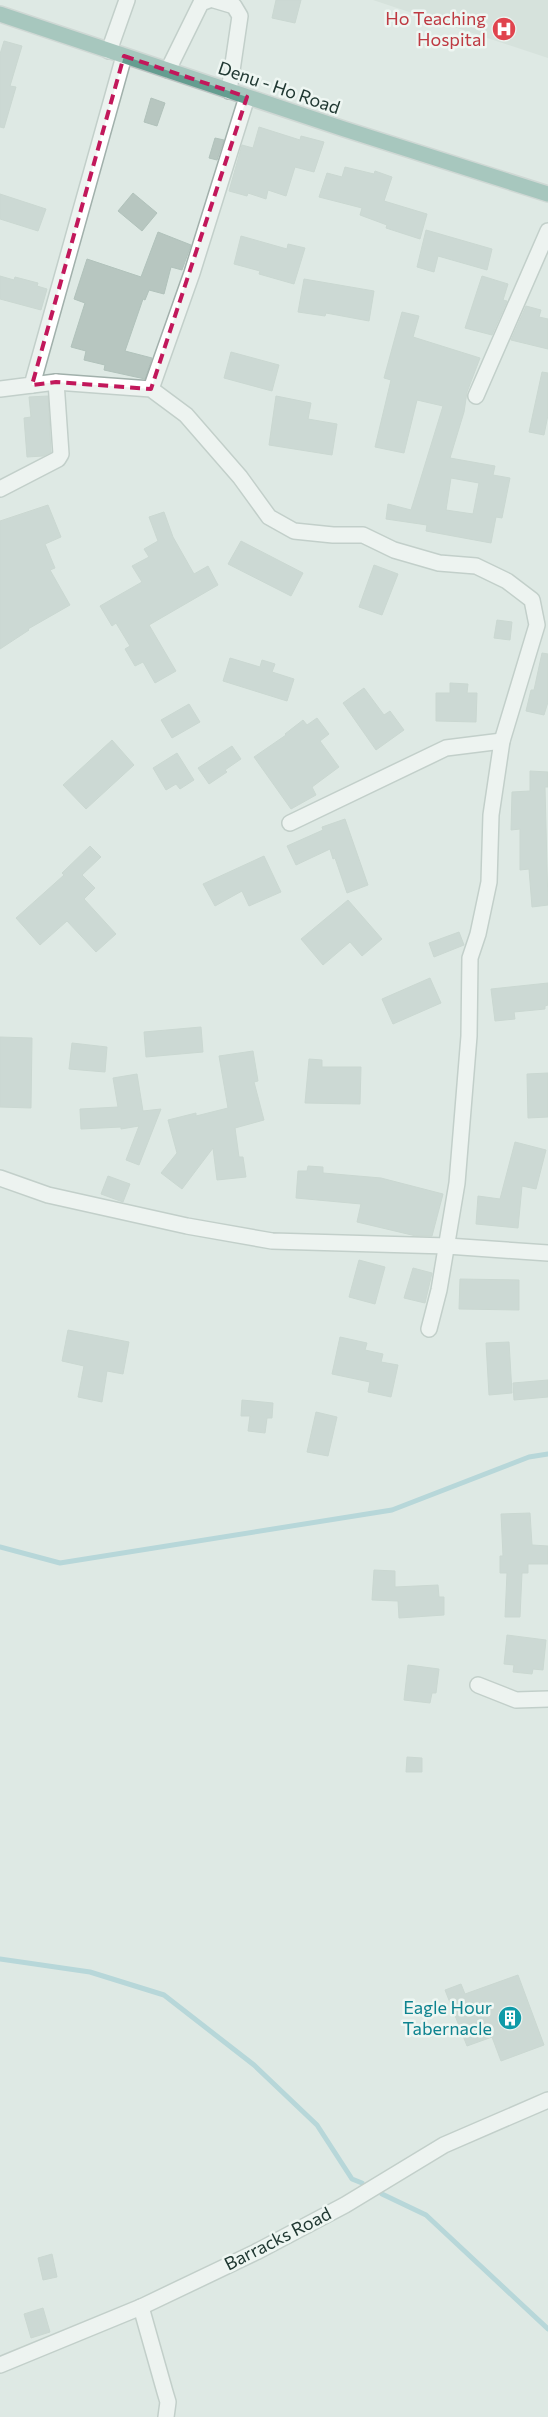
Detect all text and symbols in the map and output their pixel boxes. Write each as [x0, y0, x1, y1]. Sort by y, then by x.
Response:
place label: Ho Teaching Hospital [385, 7, 486, 50]
hospital icon: Ho Teaching Hospital [491, 16, 517, 42]
street label: Denu - Ho Road [216, 56, 343, 118]
place label: Eagle Hour Tabernacle [403, 1996, 492, 2039]
building icon: Eagle Hour Tabernacle [497, 2005, 523, 2031]
street label: Barracks Road [220, 2202, 335, 2274]

